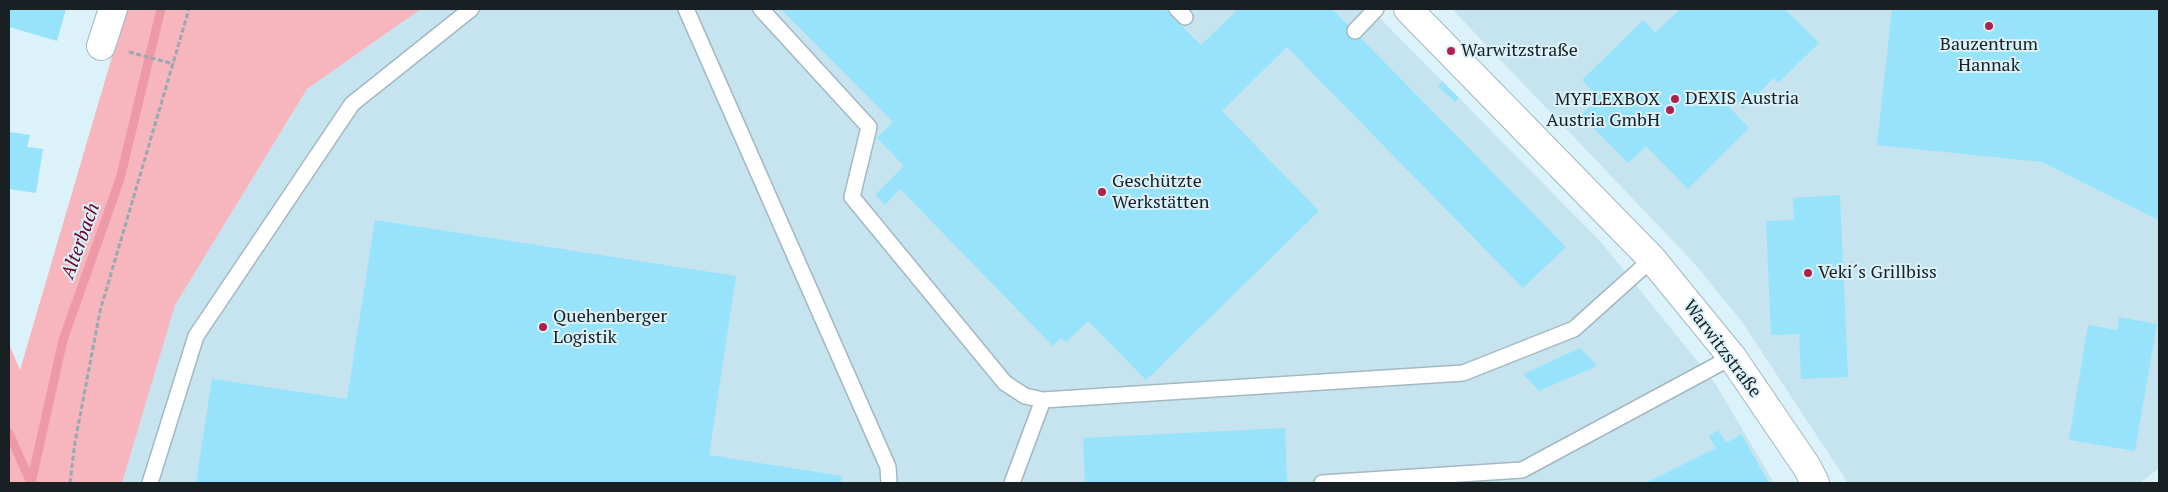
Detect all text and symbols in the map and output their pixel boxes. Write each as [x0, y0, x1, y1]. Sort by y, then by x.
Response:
marker: Bauzentrum Hannak [1983, 20, 1995, 32]
place label: Bauzentrum Hannak [1940, 34, 2038, 76]
place label: Warwitzstraße [1461, 40, 1578, 62]
marker: Warwitzstraße [1445, 45, 1457, 57]
place label: DEXIS Austria [1685, 88, 1799, 110]
place label: MYFLEXBOX Austria GmbH [1546, 89, 1660, 132]
marker: DEXIS Austria [1669, 93, 1681, 105]
marker: MYFLEXBOX Austria GmbH [1664, 104, 1676, 116]
place label: Geschützte Werkstätten [1112, 171, 1210, 213]
marker: Geschützte Werkstätten [1096, 186, 1108, 198]
water label: Alterbach [57, 200, 105, 282]
place label: Veki´s Grillbiss [1818, 262, 1937, 284]
marker: Veki´s Grillbiss [1802, 267, 1814, 279]
street label: Warwitzstraße [1678, 296, 1766, 402]
place label: Quehenberger Logistik [553, 306, 667, 348]
marker: Quehenberger Logistik [537, 321, 549, 333]

